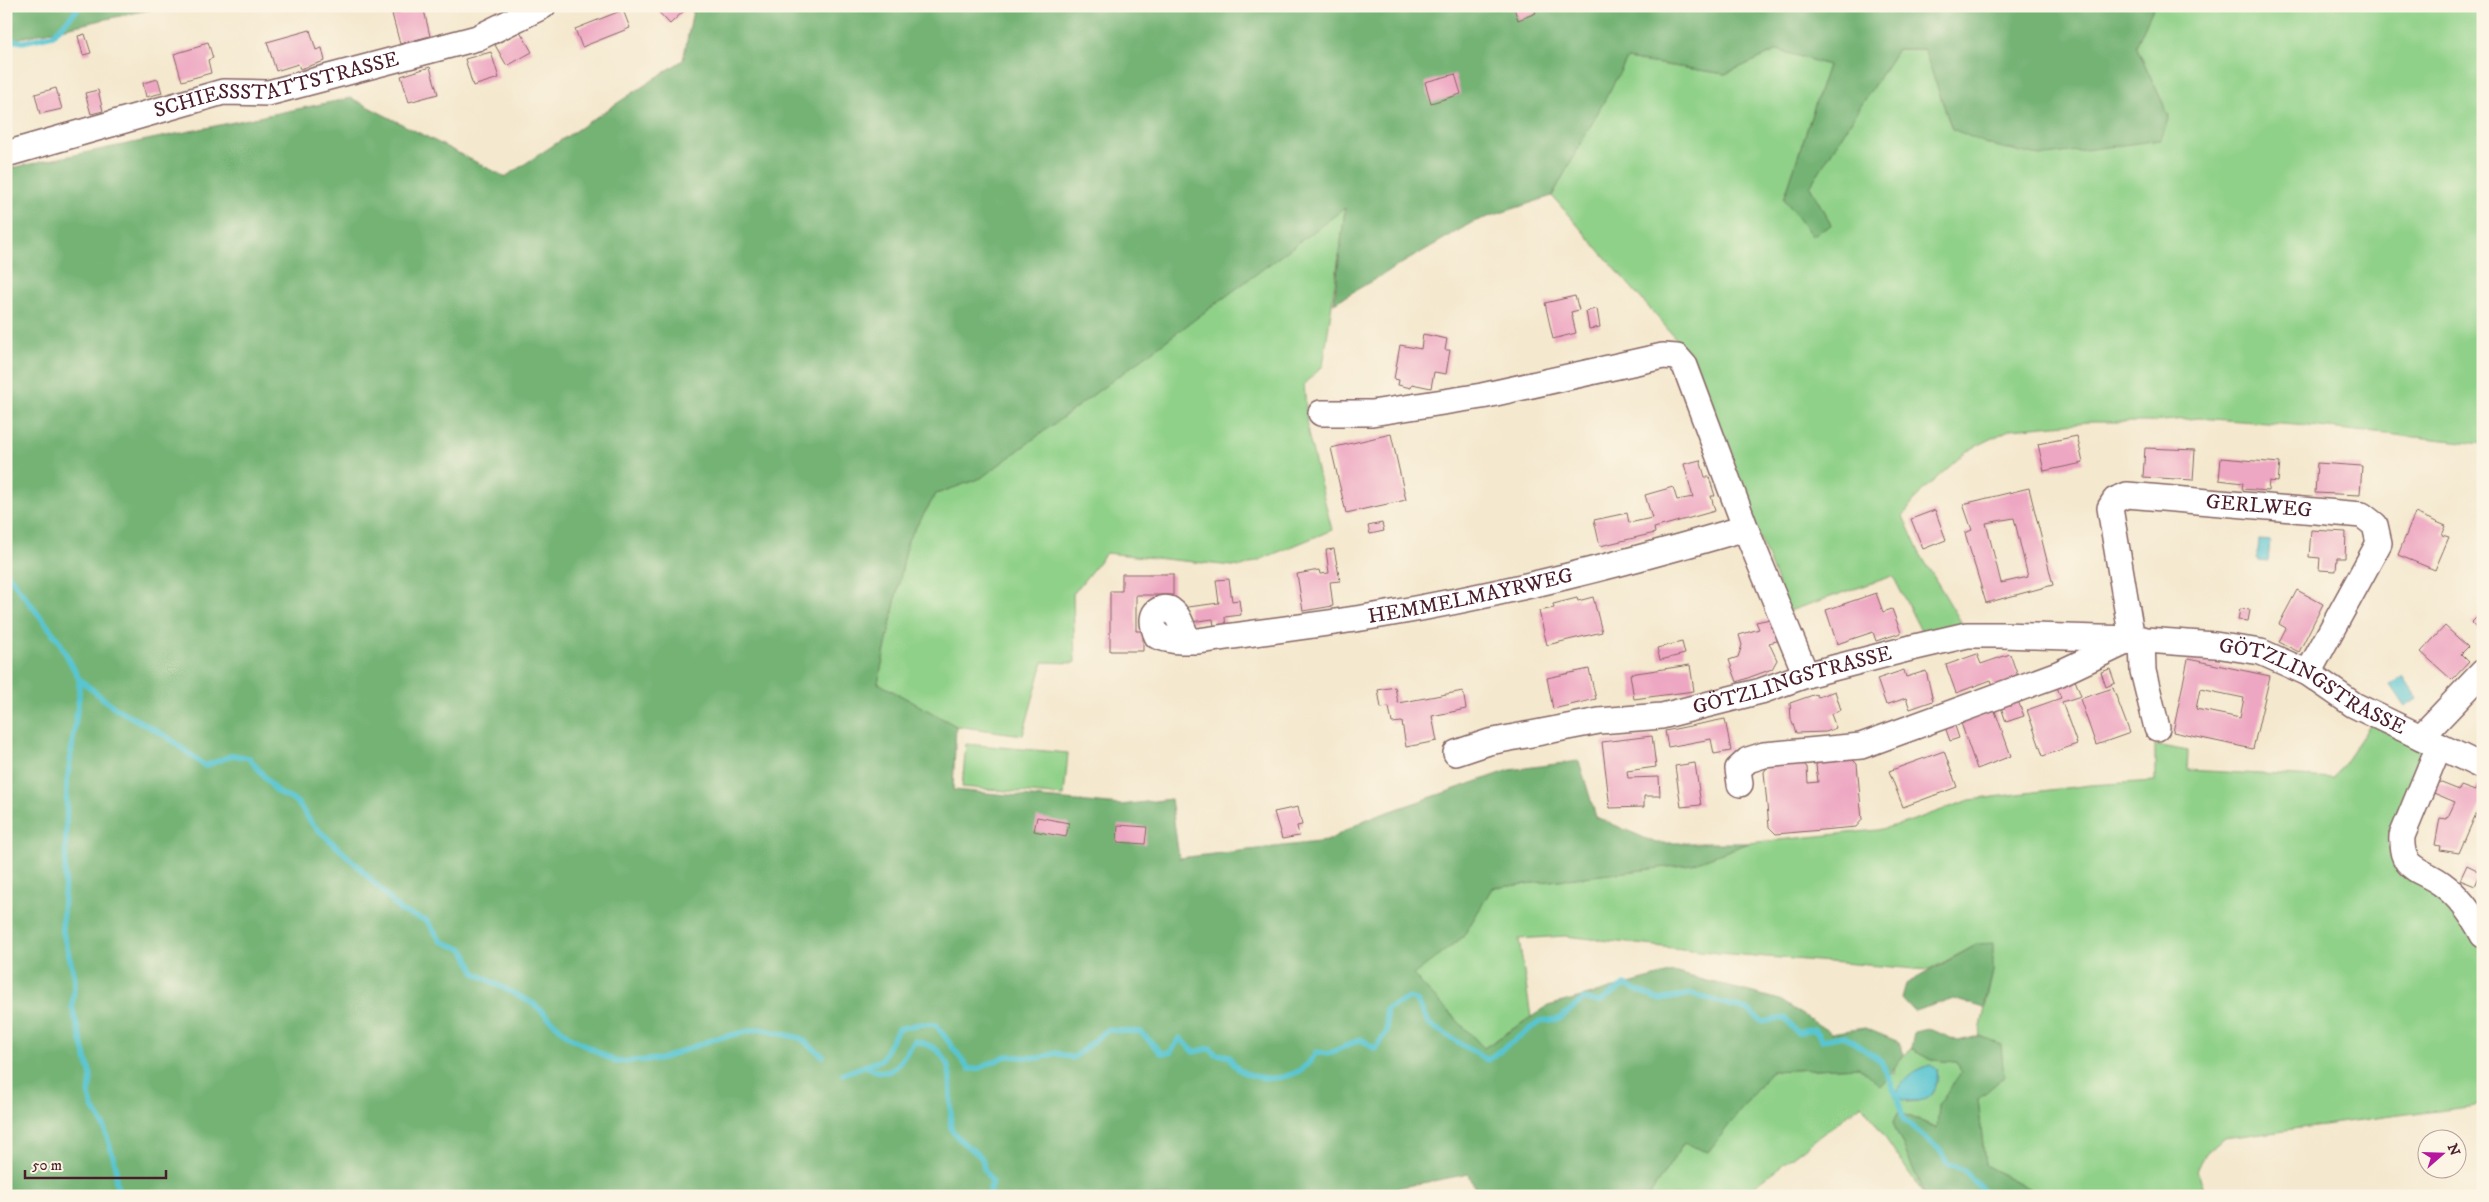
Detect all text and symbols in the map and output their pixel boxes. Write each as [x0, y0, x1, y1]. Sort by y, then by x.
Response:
street label: SCHIESSSTATTSTRASSE [151, 46, 402, 124]
street label: GERLWEG [2205, 489, 2313, 524]
street label: HEMMELMAYRWEG [1366, 562, 1576, 630]
street label: GÖTZLINGSTRASSE [2217, 633, 2410, 741]
street label: GÖTZLINGSTRASSE [1690, 640, 1895, 721]
north arrow [2416, 1130, 2466, 1180]
text: N [2443, 1141, 2464, 1159]
scale bar [25, 1147, 166, 1179]
text: 50 m [32, 1156, 62, 1175]

